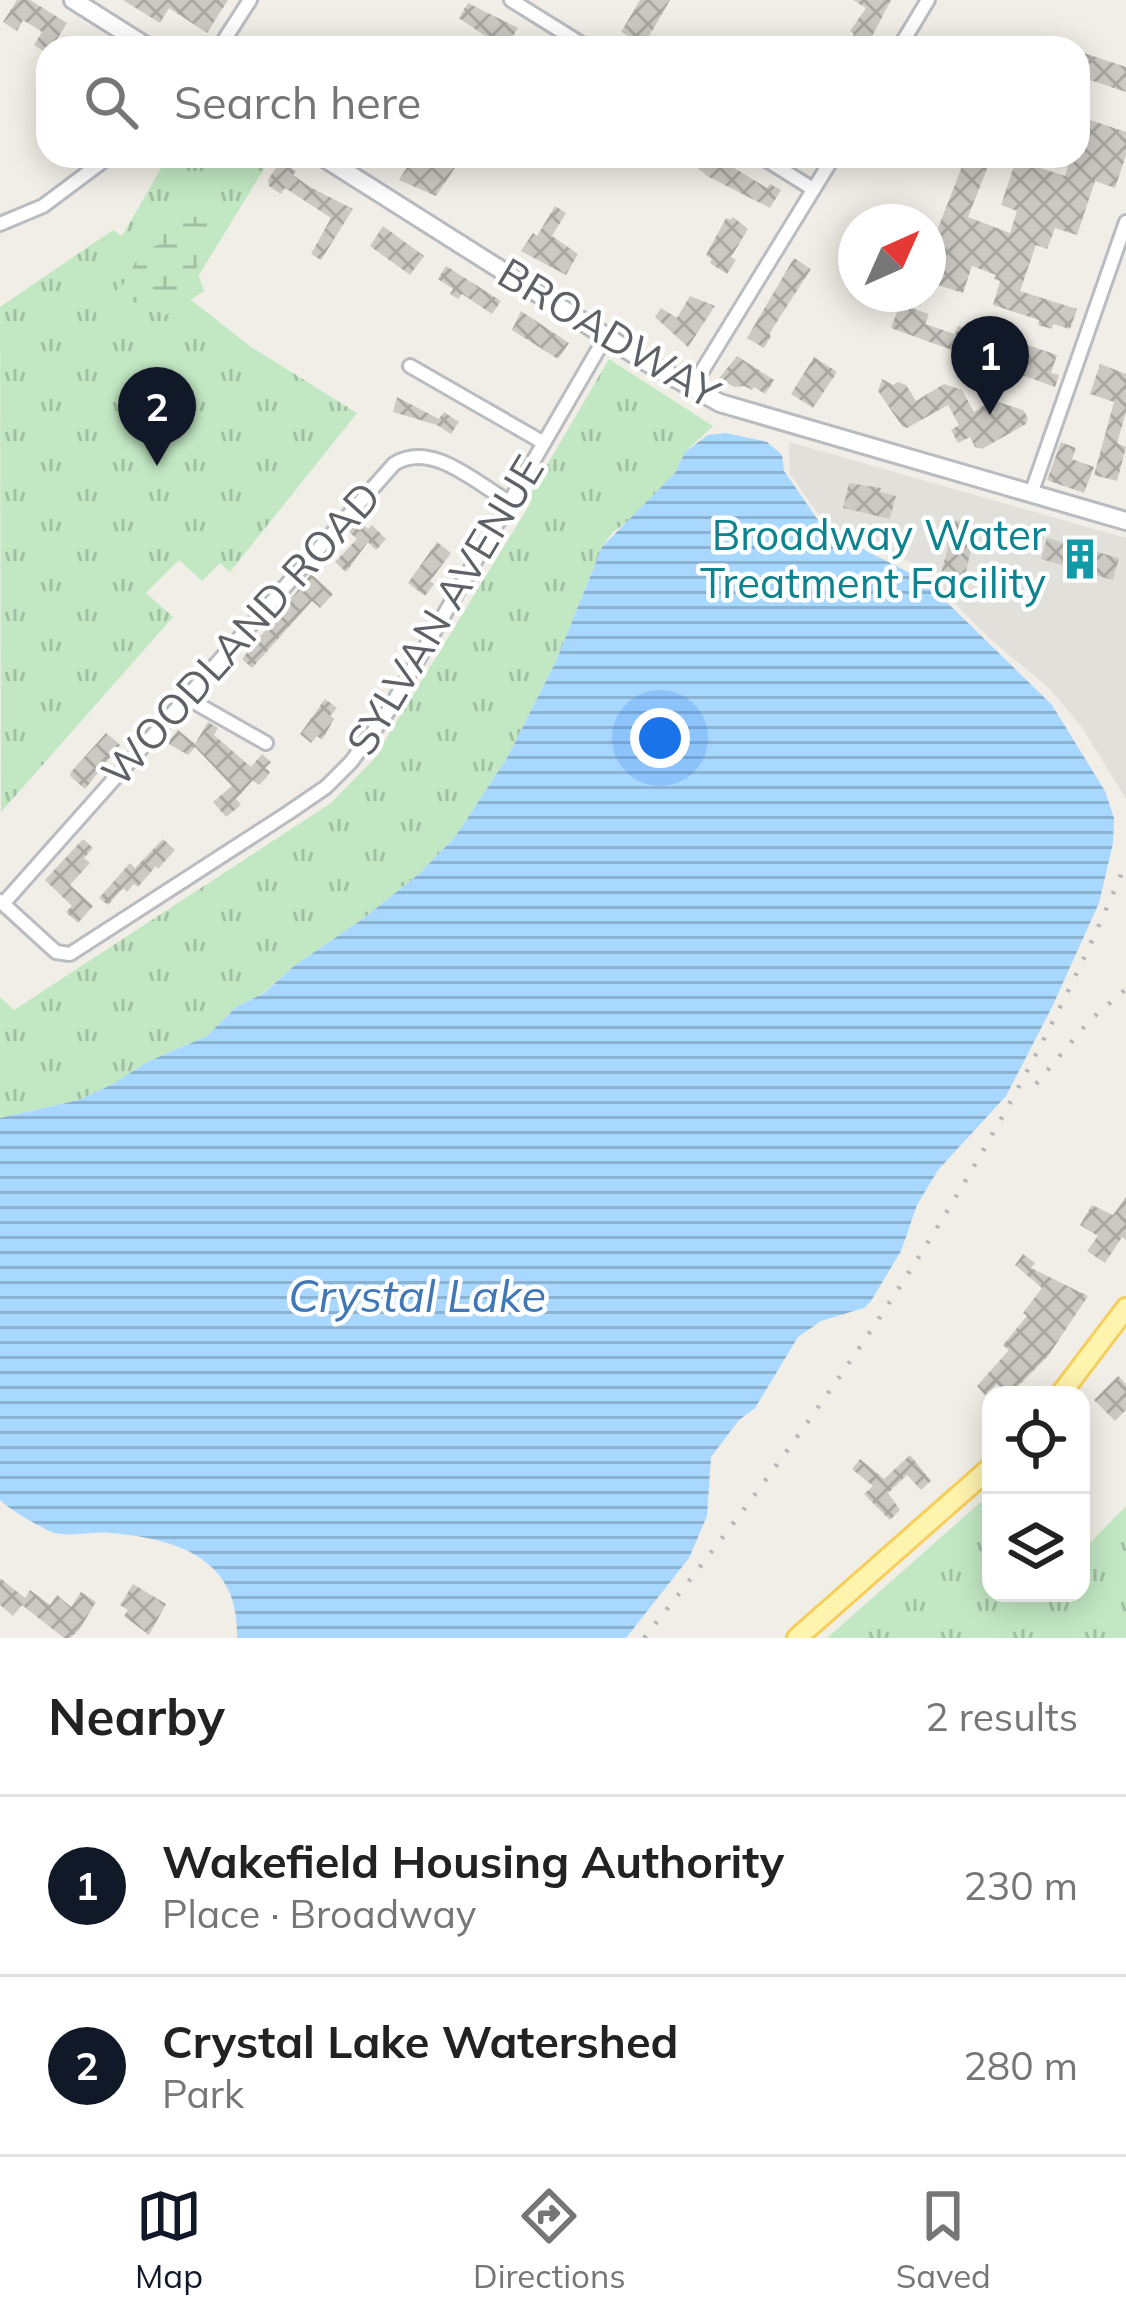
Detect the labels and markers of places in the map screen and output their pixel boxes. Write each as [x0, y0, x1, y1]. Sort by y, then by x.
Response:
pin: 1 [951, 316, 1029, 415]
pin: 2 [118, 367, 196, 466]
place label: Broadway Water Treatment Facility [700, 508, 1047, 609]
building icon: Broadway Water Treatment Facility [1057, 536, 1103, 582]

